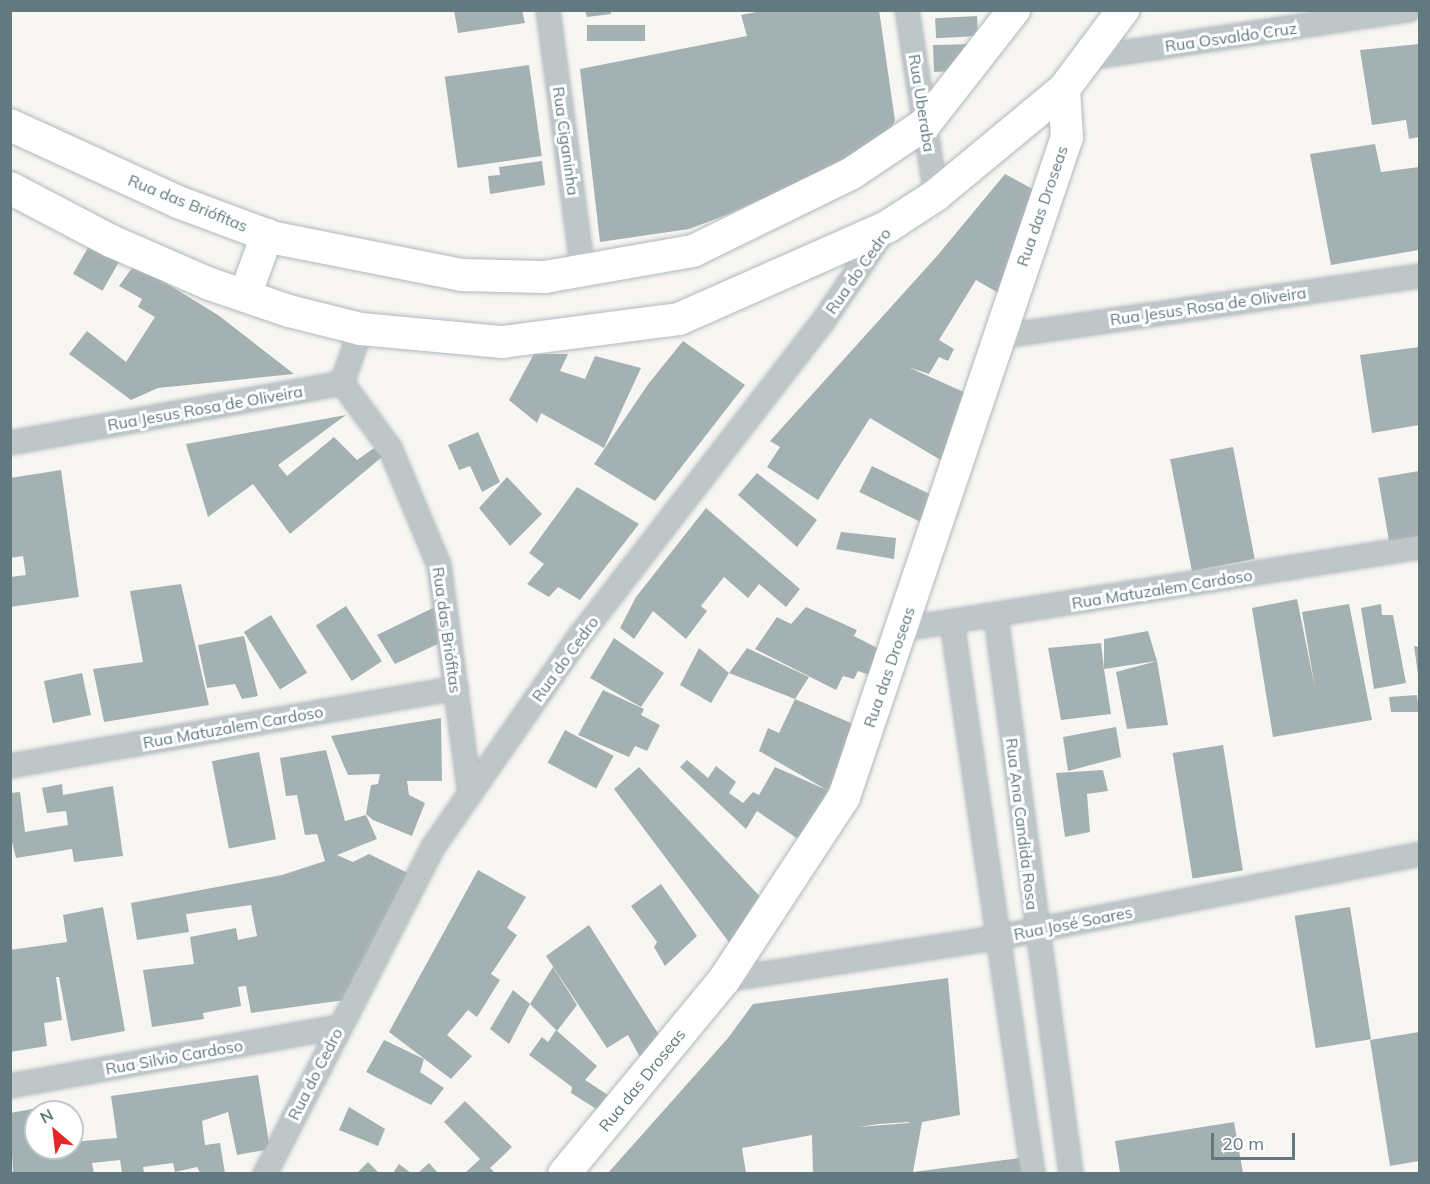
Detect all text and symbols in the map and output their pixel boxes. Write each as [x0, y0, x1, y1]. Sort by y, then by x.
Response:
street label: Rua Osvaldo Cruz [1164, 18, 1298, 56]
street label: Rua Uberaba [905, 53, 939, 153]
street label: Rua Ciganinha [549, 85, 583, 197]
street label: Rua das Droseas [1012, 143, 1072, 269]
street label: Rua das Briófitas [125, 170, 251, 236]
street label: Rua do Cedro [821, 224, 895, 318]
street label: Rua Jesus Rosa de Oliveira [1109, 283, 1307, 329]
street label: Rua Jesus Rosa de Oliveira [106, 381, 304, 435]
street label: Rua Matuzalem Cardoso [1070, 565, 1254, 613]
street label: Rua das Briófitas [429, 566, 465, 694]
street label: Rua das Droseas [859, 604, 919, 730]
street label: Rua do Cedro [528, 613, 602, 705]
street label: Rua Matuzalem Cardoso [141, 702, 325, 752]
street label: Rua Ana Candida Rosa [1002, 737, 1042, 911]
street label: Rua José Soares [1012, 902, 1134, 944]
street label: Rua do Cedro [284, 1025, 346, 1123]
street label: Rua das Droseas [595, 1025, 689, 1135]
street label: Rua Silvio Cardoso [104, 1035, 244, 1079]
north arrow [24, 1100, 84, 1160]
text: N [36, 1104, 57, 1128]
scale bar [1214, 1121, 1298, 1159]
text: 20 m [1222, 1132, 1264, 1155]

